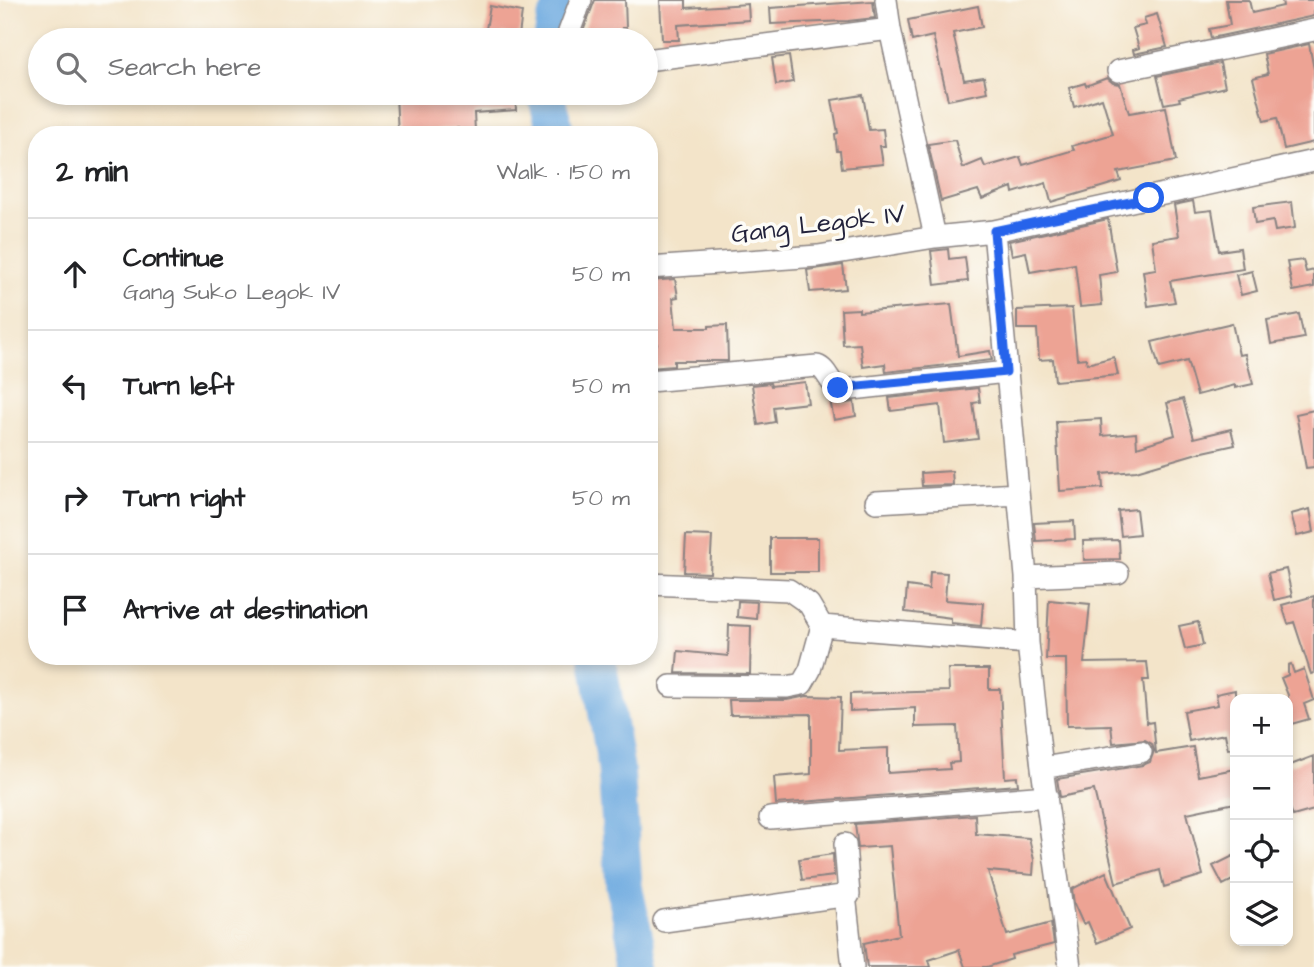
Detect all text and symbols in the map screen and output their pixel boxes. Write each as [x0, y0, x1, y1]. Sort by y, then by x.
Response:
search box [28, 28, 658, 105]
icon: search [52, 48, 90, 86]
text: Search here [108, 49, 261, 85]
text: 2 min [56, 151, 128, 193]
text: Walk · 150 m [496, 156, 630, 188]
route start [1133, 182, 1164, 213]
street label: Gang Legok IV [729, 195, 907, 254]
text: Continue [123, 240, 224, 276]
icon: ahead [56, 255, 94, 293]
text: 50 m [572, 258, 630, 290]
text: Gang Suko Legok IV [123, 276, 340, 308]
icon: left [56, 367, 94, 405]
text: Turn left [123, 368, 234, 404]
text: 50 m [572, 370, 630, 402]
route end [822, 372, 853, 403]
icon: right [56, 479, 94, 517]
text: Turn right [123, 480, 245, 516]
text: 50 m [572, 482, 630, 514]
icon: arrive [56, 591, 94, 629]
text: Arrive at destination [123, 592, 368, 628]
map controls [1230, 694, 1293, 946]
button: + [1230, 694, 1293, 757]
button: − [1230, 757, 1293, 820]
button: locate [1230, 820, 1293, 883]
button: layers [1230, 883, 1293, 946]

